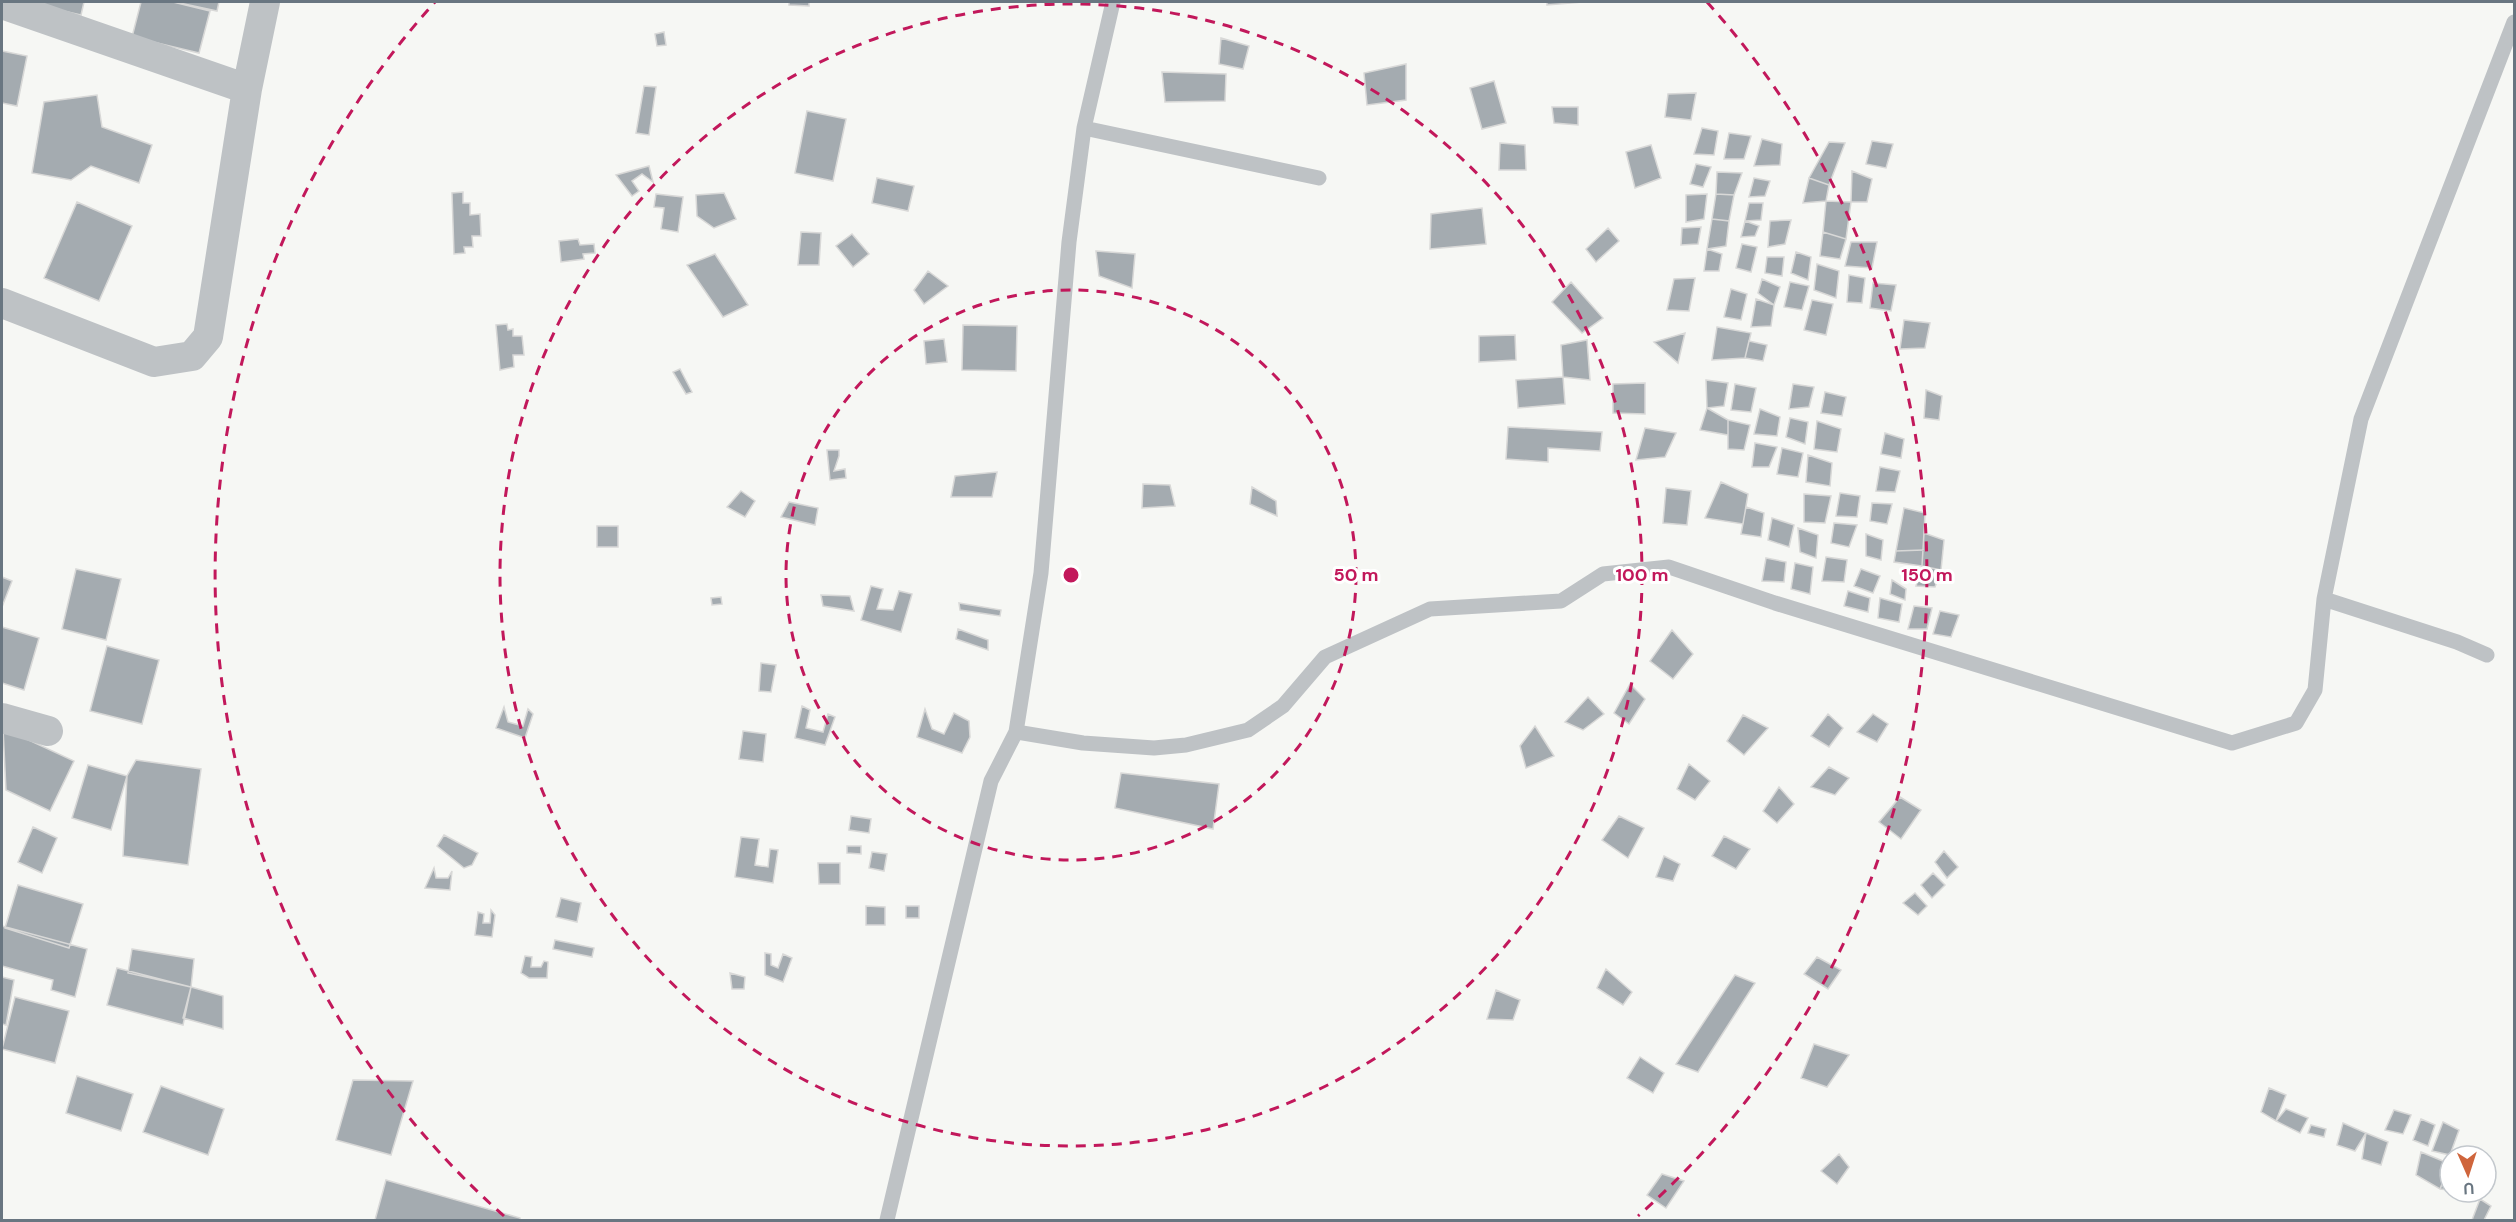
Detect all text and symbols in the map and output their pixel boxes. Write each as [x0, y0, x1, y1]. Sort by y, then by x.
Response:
text: 50 m [1333, 563, 1379, 587]
text: 100 m [1615, 563, 1669, 587]
text: 150 m [1901, 563, 1953, 587]
centre of rings [1061, 565, 1081, 585]
north arrow [2438, 1144, 2498, 1204]
text: U [2463, 1178, 2475, 1199]

